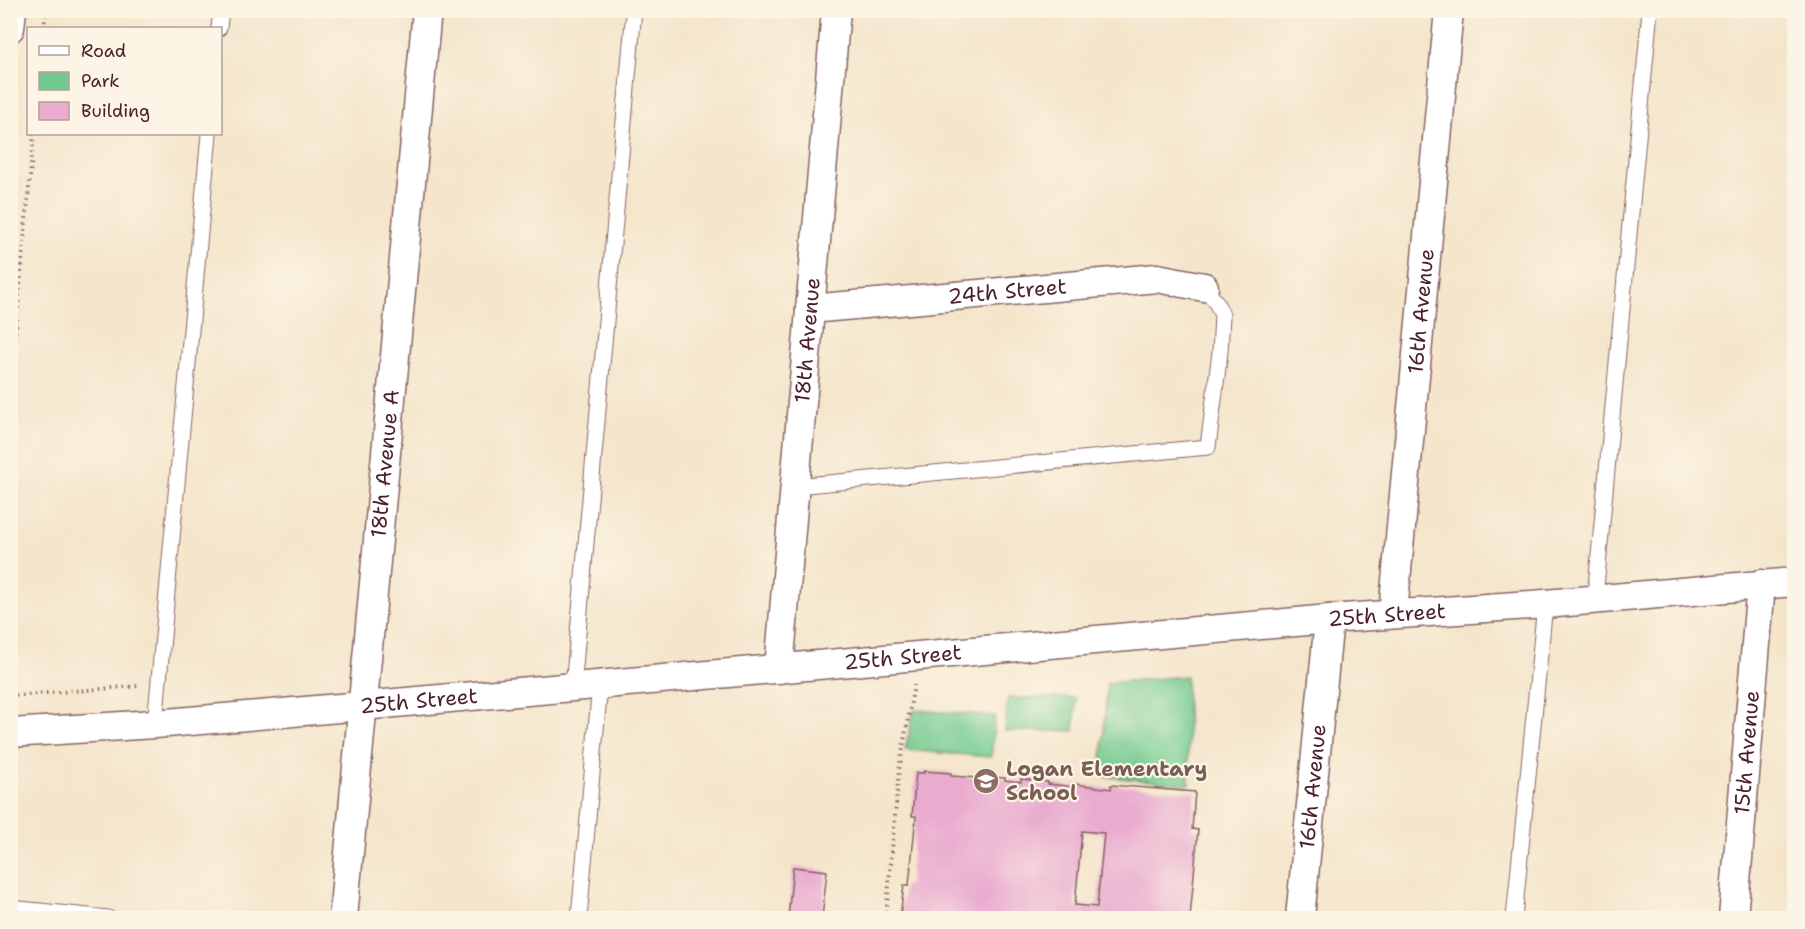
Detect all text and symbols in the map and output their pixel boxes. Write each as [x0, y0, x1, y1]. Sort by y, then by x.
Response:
legend [27, 27, 222, 135]
text: Road [81, 39, 126, 63]
text: Park [81, 69, 120, 93]
text: Building [81, 99, 150, 123]
street label: 16th Avenue [1401, 247, 1441, 375]
street label: 24th Street [947, 272, 1068, 311]
street label: 18th Avenue [788, 276, 827, 404]
street label: 18th Avenue A [364, 389, 406, 539]
street label: 25th Street [1327, 597, 1447, 633]
street label: 25th Street [843, 638, 963, 677]
street label: 25th Street [359, 682, 479, 720]
street label: 15th Avenue [1728, 689, 1766, 816]
street label: 16th Avenue [1293, 723, 1333, 850]
place label: Logan Elementary School [1006, 755, 1207, 807]
school or university icon: Logan Elementary School [971, 766, 1001, 796]

